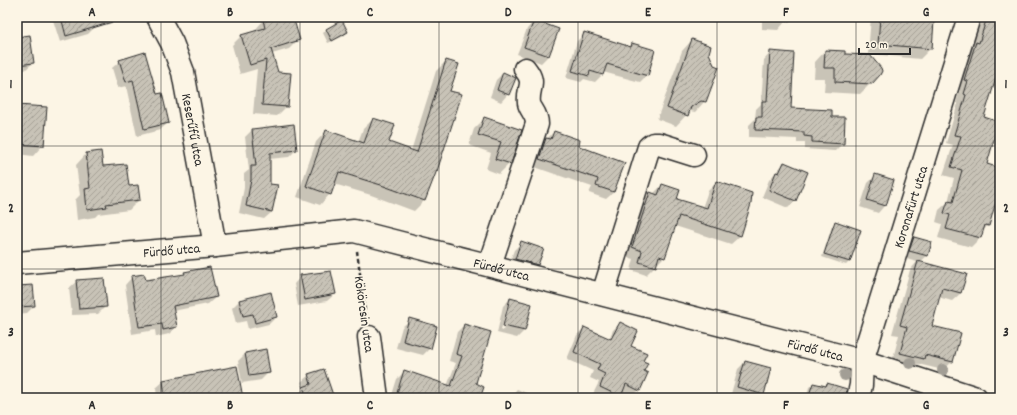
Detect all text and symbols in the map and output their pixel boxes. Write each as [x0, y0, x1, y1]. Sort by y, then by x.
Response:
text: A [88, 4, 96, 23]
text: B [227, 4, 233, 23]
text: C [367, 4, 374, 23]
text: D [505, 4, 512, 23]
text: E [645, 4, 652, 23]
text: F [783, 4, 789, 23]
text: G [923, 4, 930, 23]
scale bar [859, 30, 910, 56]
text: 20 m [865, 37, 888, 54]
text: 1 [10, 76, 13, 95]
text: 1 [1005, 76, 1008, 95]
street label: Keserűfű utca [175, 92, 208, 168]
street label: Koronafürt utca [890, 163, 934, 251]
text: 2 [8, 200, 14, 219]
text: 2 [1003, 200, 1009, 219]
street label: Fürdő utca [142, 239, 201, 264]
street label: Fürdő utca [471, 254, 532, 288]
street label: Kökörcsin utca [348, 275, 378, 354]
text: 3 [8, 324, 14, 343]
text: 3 [1003, 324, 1009, 343]
street label: Fürdő utca [785, 334, 846, 368]
text: A [88, 397, 96, 415]
text: B [227, 397, 233, 415]
text: C [367, 397, 374, 415]
text: D [505, 397, 512, 415]
text: E [645, 397, 652, 415]
text: F [783, 397, 789, 415]
text: G [923, 397, 930, 415]

